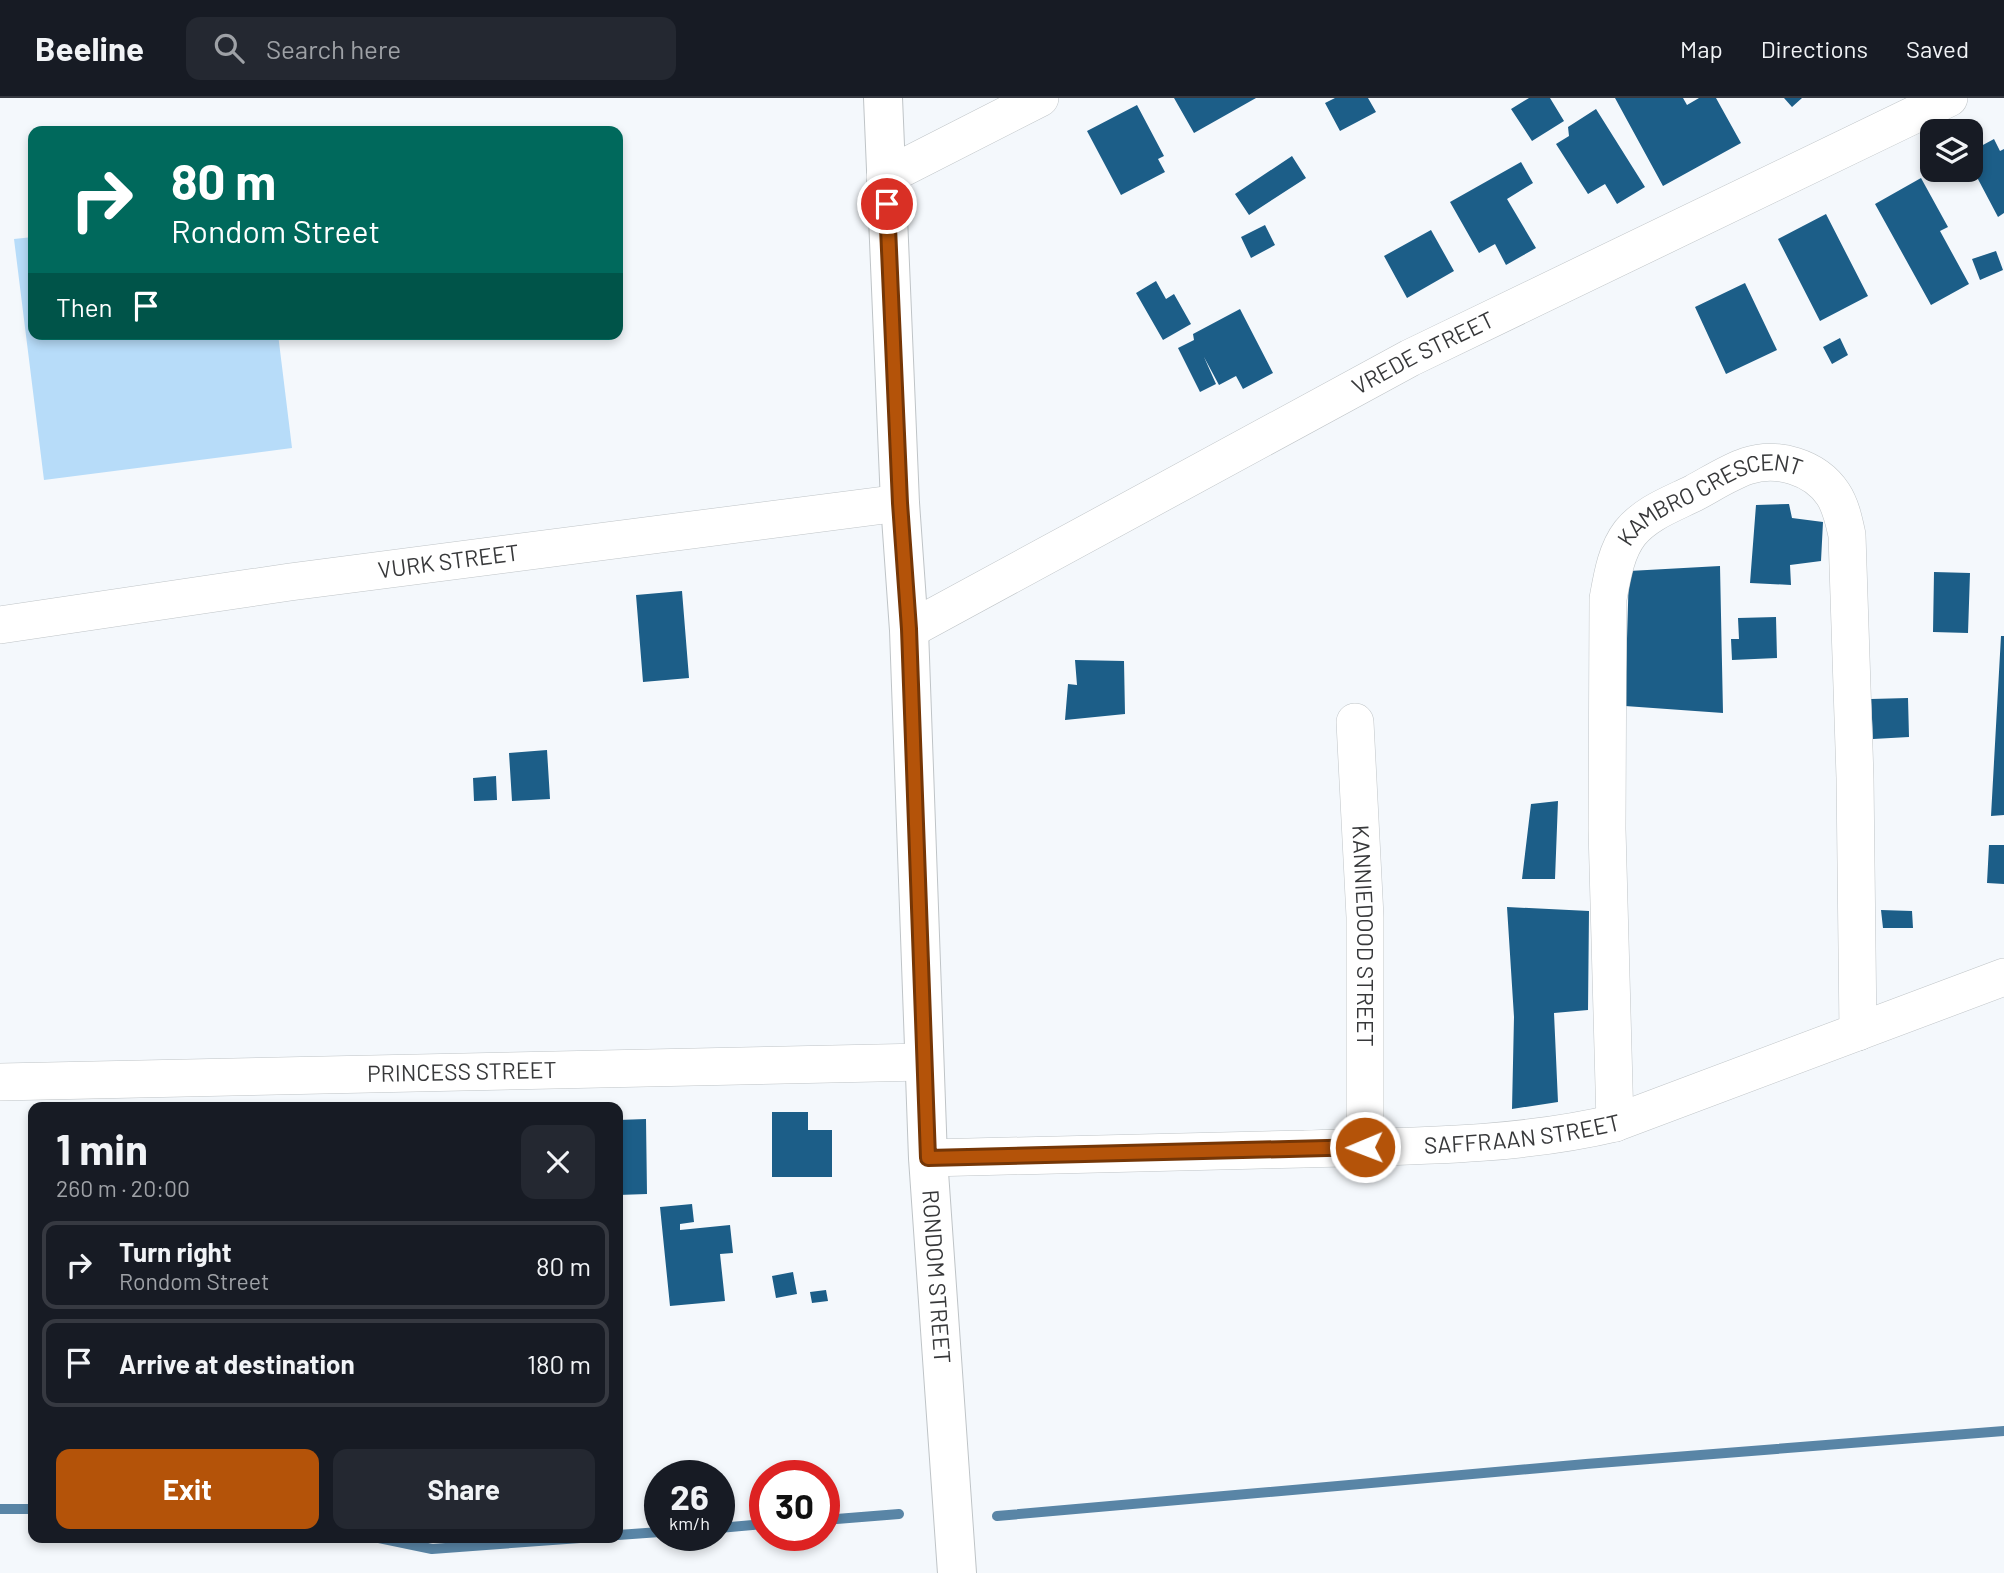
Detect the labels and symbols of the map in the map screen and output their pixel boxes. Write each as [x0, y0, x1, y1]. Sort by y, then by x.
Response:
pin [857, 174, 917, 234]
street label: VREDE STREET [1347, 305, 1498, 400]
street label: KAMBRO CRESCENT [1610, 447, 1807, 551]
street label: VURK STREET [376, 537, 521, 584]
street label: KANNIEDOOD STREET [1347, 824, 1380, 1047]
street label: PRINCESS STREET [367, 1055, 557, 1087]
street label: SAFFRAAN STREET [1423, 1107, 1623, 1159]
position arrow [1328, 1110, 1402, 1184]
street label: RONDOM STREET [917, 1189, 957, 1365]
speed limit sign: 30 [749, 1460, 840, 1551]

